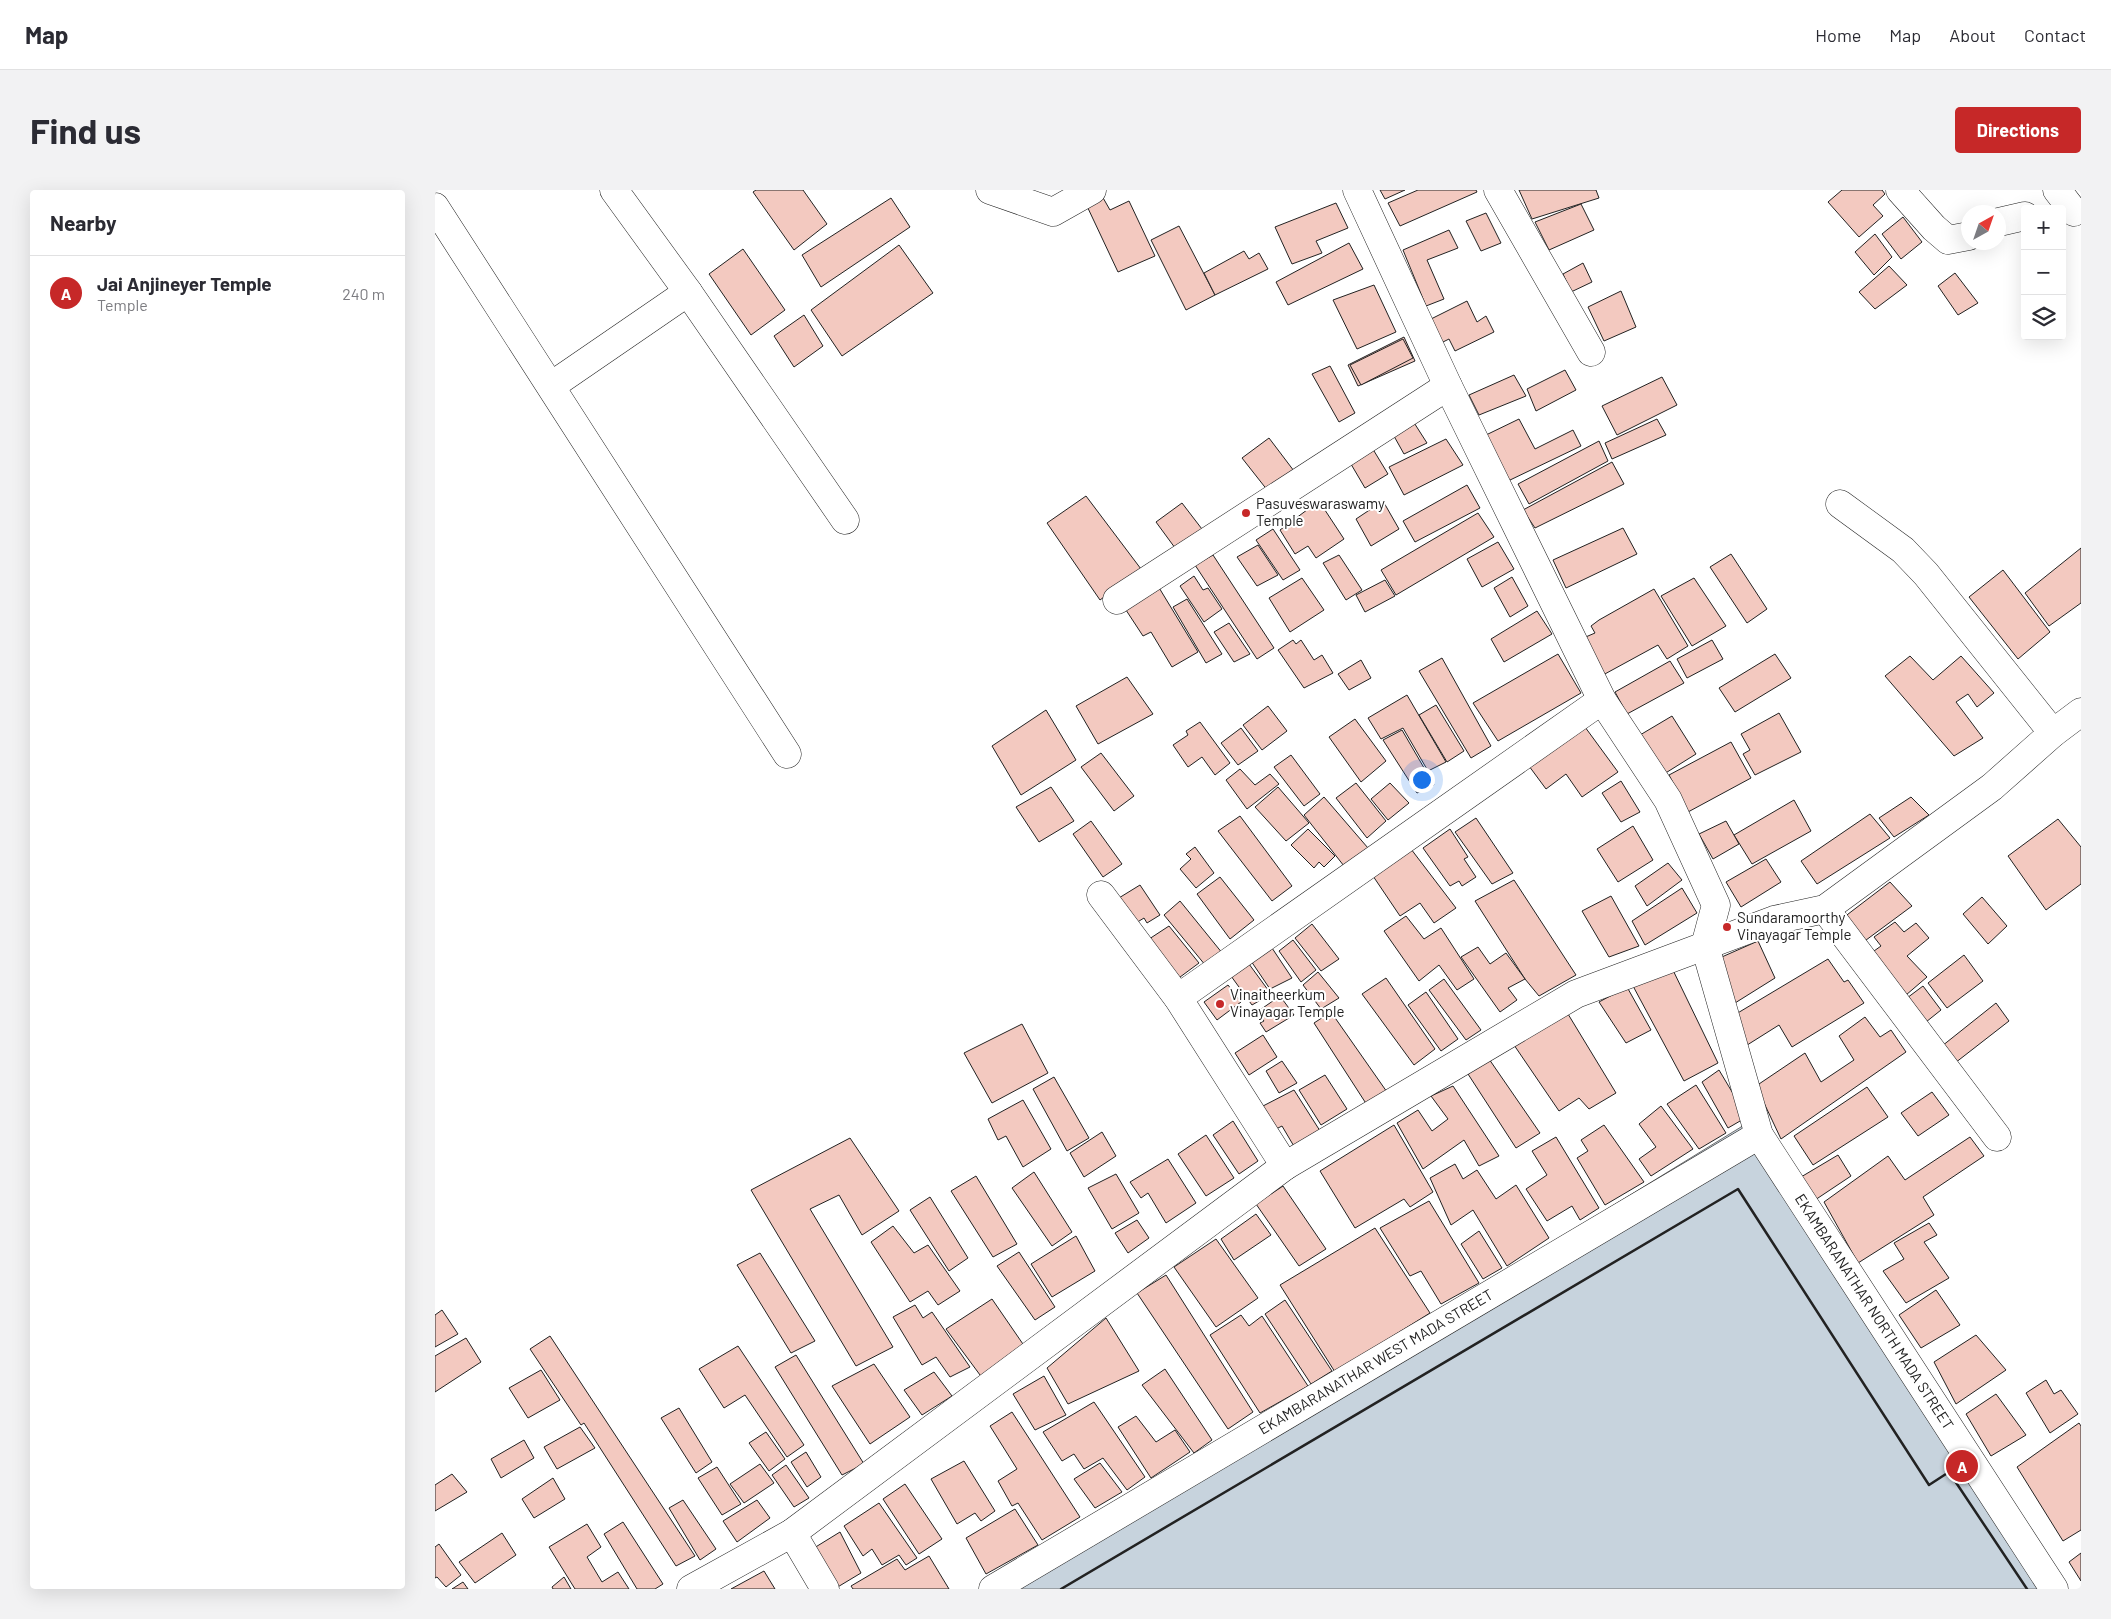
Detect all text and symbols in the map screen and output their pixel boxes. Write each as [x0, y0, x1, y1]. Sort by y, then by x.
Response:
text: Map [25, 20, 68, 49]
text: Home [1815, 24, 1861, 46]
text: Map [1889, 24, 1921, 46]
text: About [1949, 24, 1996, 46]
text: Contact [2024, 24, 2086, 46]
button: Directions [1955, 107, 2081, 153]
text: Find us [30, 109, 141, 151]
north arrow [1961, 205, 2006, 250]
map controls [2021, 205, 2066, 340]
button: + [2021, 205, 2066, 250]
text: Nearby [50, 210, 116, 235]
button: − [2021, 250, 2066, 295]
text: Jai Anjineyer Temple [97, 272, 272, 295]
text: A [61, 284, 71, 303]
text: 240 m [342, 284, 385, 303]
text: Temple [97, 295, 148, 314]
button: layers [2021, 295, 2066, 340]
place label: Pasuveswaraswamy Temple [1256, 494, 1385, 529]
marker: Pasuveswaraswamy Temple [1240, 507, 1252, 519]
your location [1409, 767, 1435, 793]
place label: Sundaramoorthy Vinayagar Temple [1737, 908, 1852, 943]
marker: Sundaramoorthy Vinayagar Temple [1721, 921, 1733, 933]
place label: Vinaitheerkum Vinayagar Temple [1230, 985, 1345, 1020]
marker: Vinaitheerkum Vinayagar Temple [1214, 998, 1226, 1010]
street label: EKAMBARANATHAR NORTH MADA STREET [1792, 1190, 1958, 1433]
street label: EKAMBARANATHAR WEST MADA STREET [1255, 1285, 1496, 1438]
pin: A [1946, 1447, 1978, 1485]

